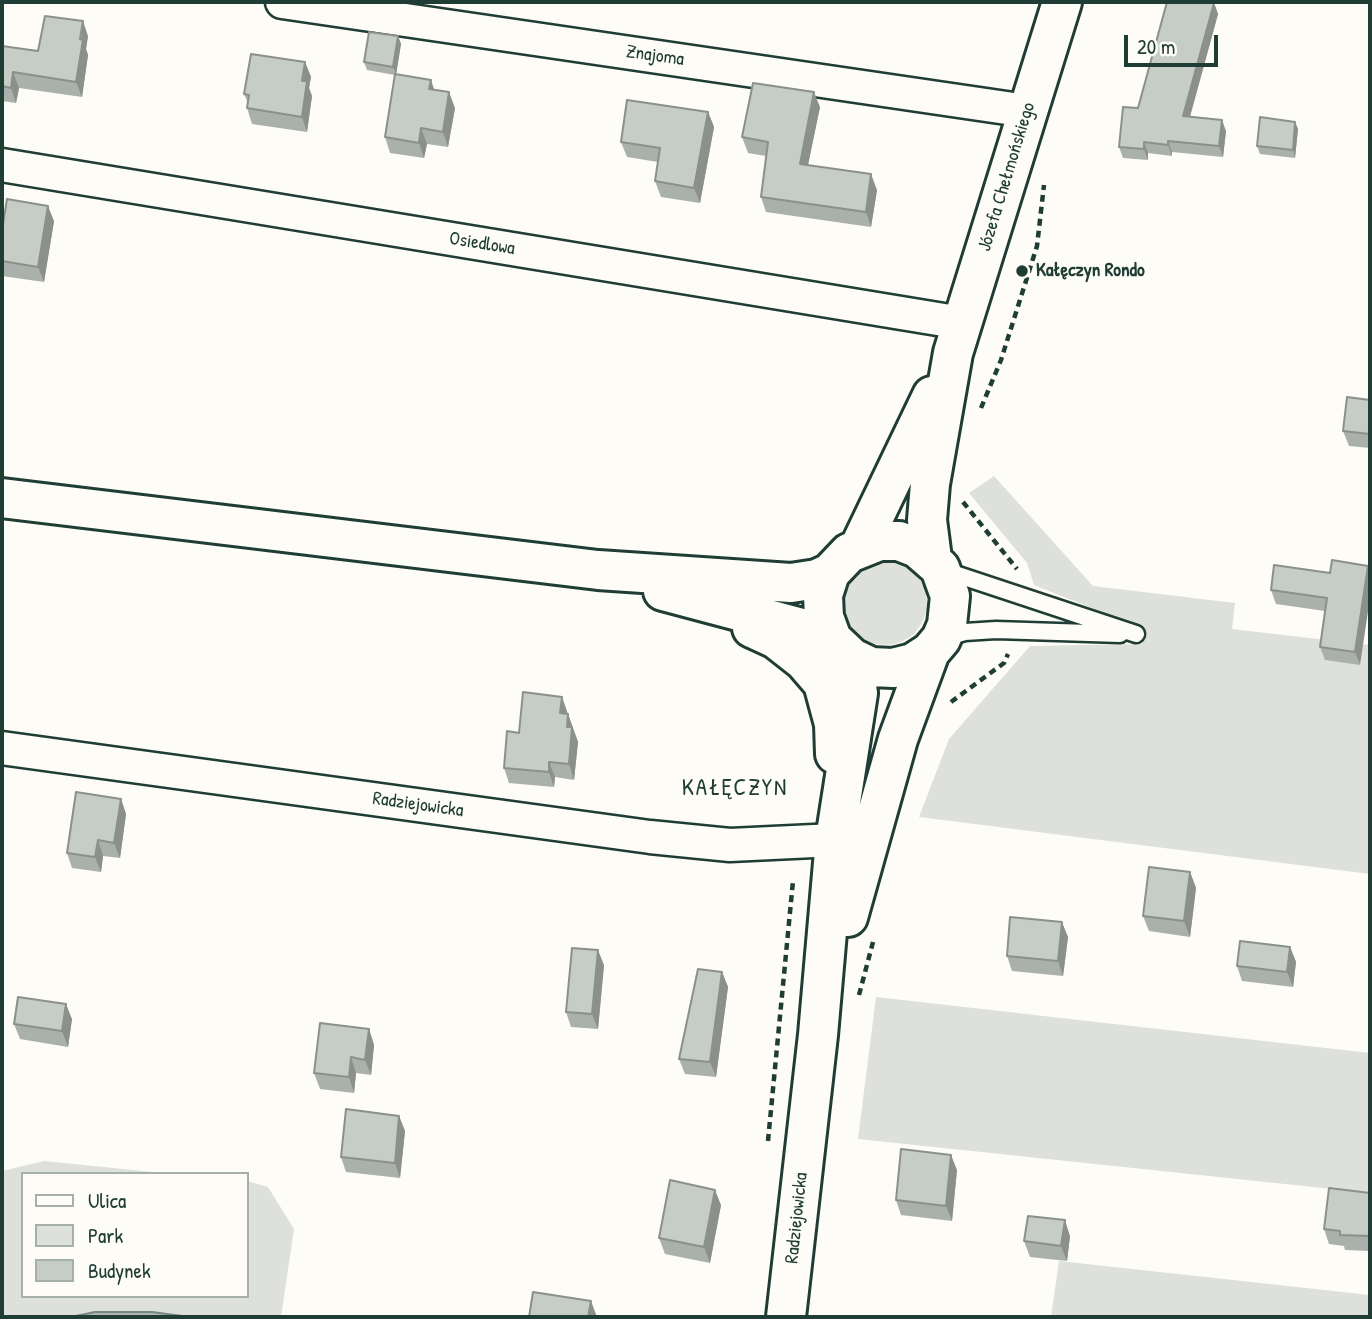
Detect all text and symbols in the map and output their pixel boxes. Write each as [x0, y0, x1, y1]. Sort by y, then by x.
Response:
scale bar [1127, 21, 1222, 65]
text: 20 m [1137, 32, 1175, 61]
street label: Znajoma [625, 41, 685, 71]
street label: Józefa Chełmońskiego [974, 100, 1040, 254]
street label: Osiedlowa [448, 228, 516, 260]
place label: Kałęczyn Rondo [1036, 260, 1145, 282]
marker: Kałęczyn Rondo [1014, 263, 1030, 279]
district label: KAŁĘCZYN [683, 775, 787, 803]
street label: Radziejowicka [371, 787, 465, 823]
street label: Radziejowicka [781, 1171, 813, 1265]
legend [21, 1172, 248, 1298]
text: Ulica [88, 1186, 126, 1215]
text: Park [88, 1221, 123, 1250]
text: Budynek [88, 1256, 151, 1285]

